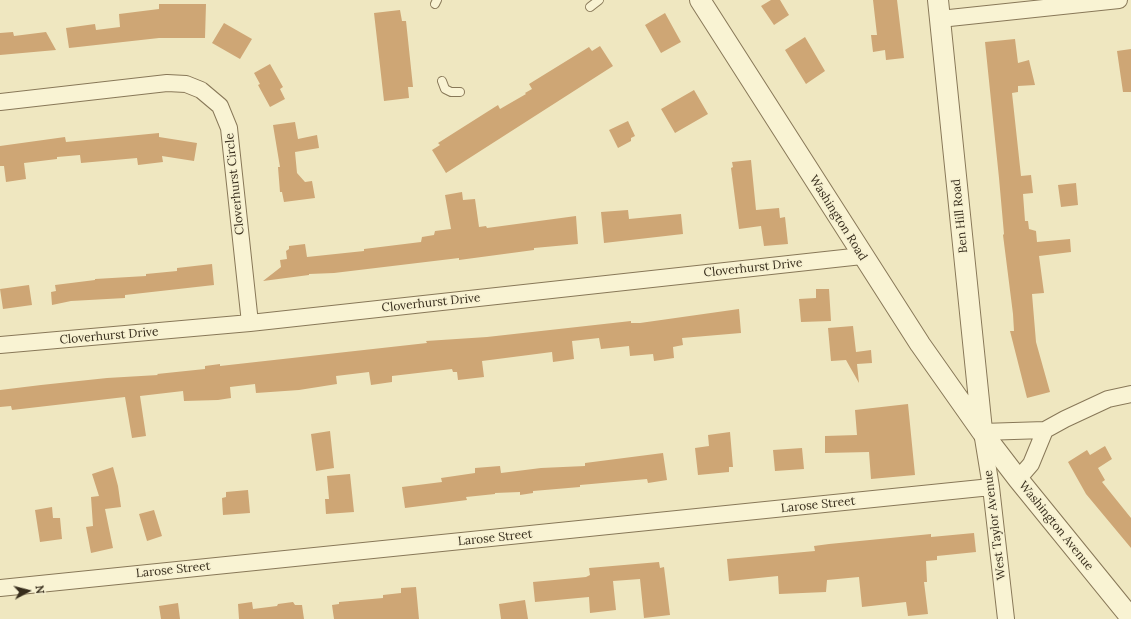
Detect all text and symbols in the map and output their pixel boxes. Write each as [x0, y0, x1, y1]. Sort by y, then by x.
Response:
street label: Cloverhurst Circle [222, 132, 248, 236]
street label: Washington Road [806, 173, 870, 263]
street label: Ben Hill Road [949, 178, 971, 254]
street label: Cloverhurst Drive [703, 256, 803, 280]
street label: Cloverhurst Drive [381, 291, 481, 315]
street label: Cloverhurst Drive [59, 325, 159, 347]
street label: West Taylor Avenue [981, 469, 1009, 581]
street label: Washington Avenue [1016, 479, 1096, 573]
street label: Larose Street [780, 494, 856, 516]
street label: Larose Street [457, 527, 533, 549]
street label: Larose Street [135, 559, 211, 581]
north arrow [8, 571, 48, 611]
text: N [32, 584, 47, 595]

